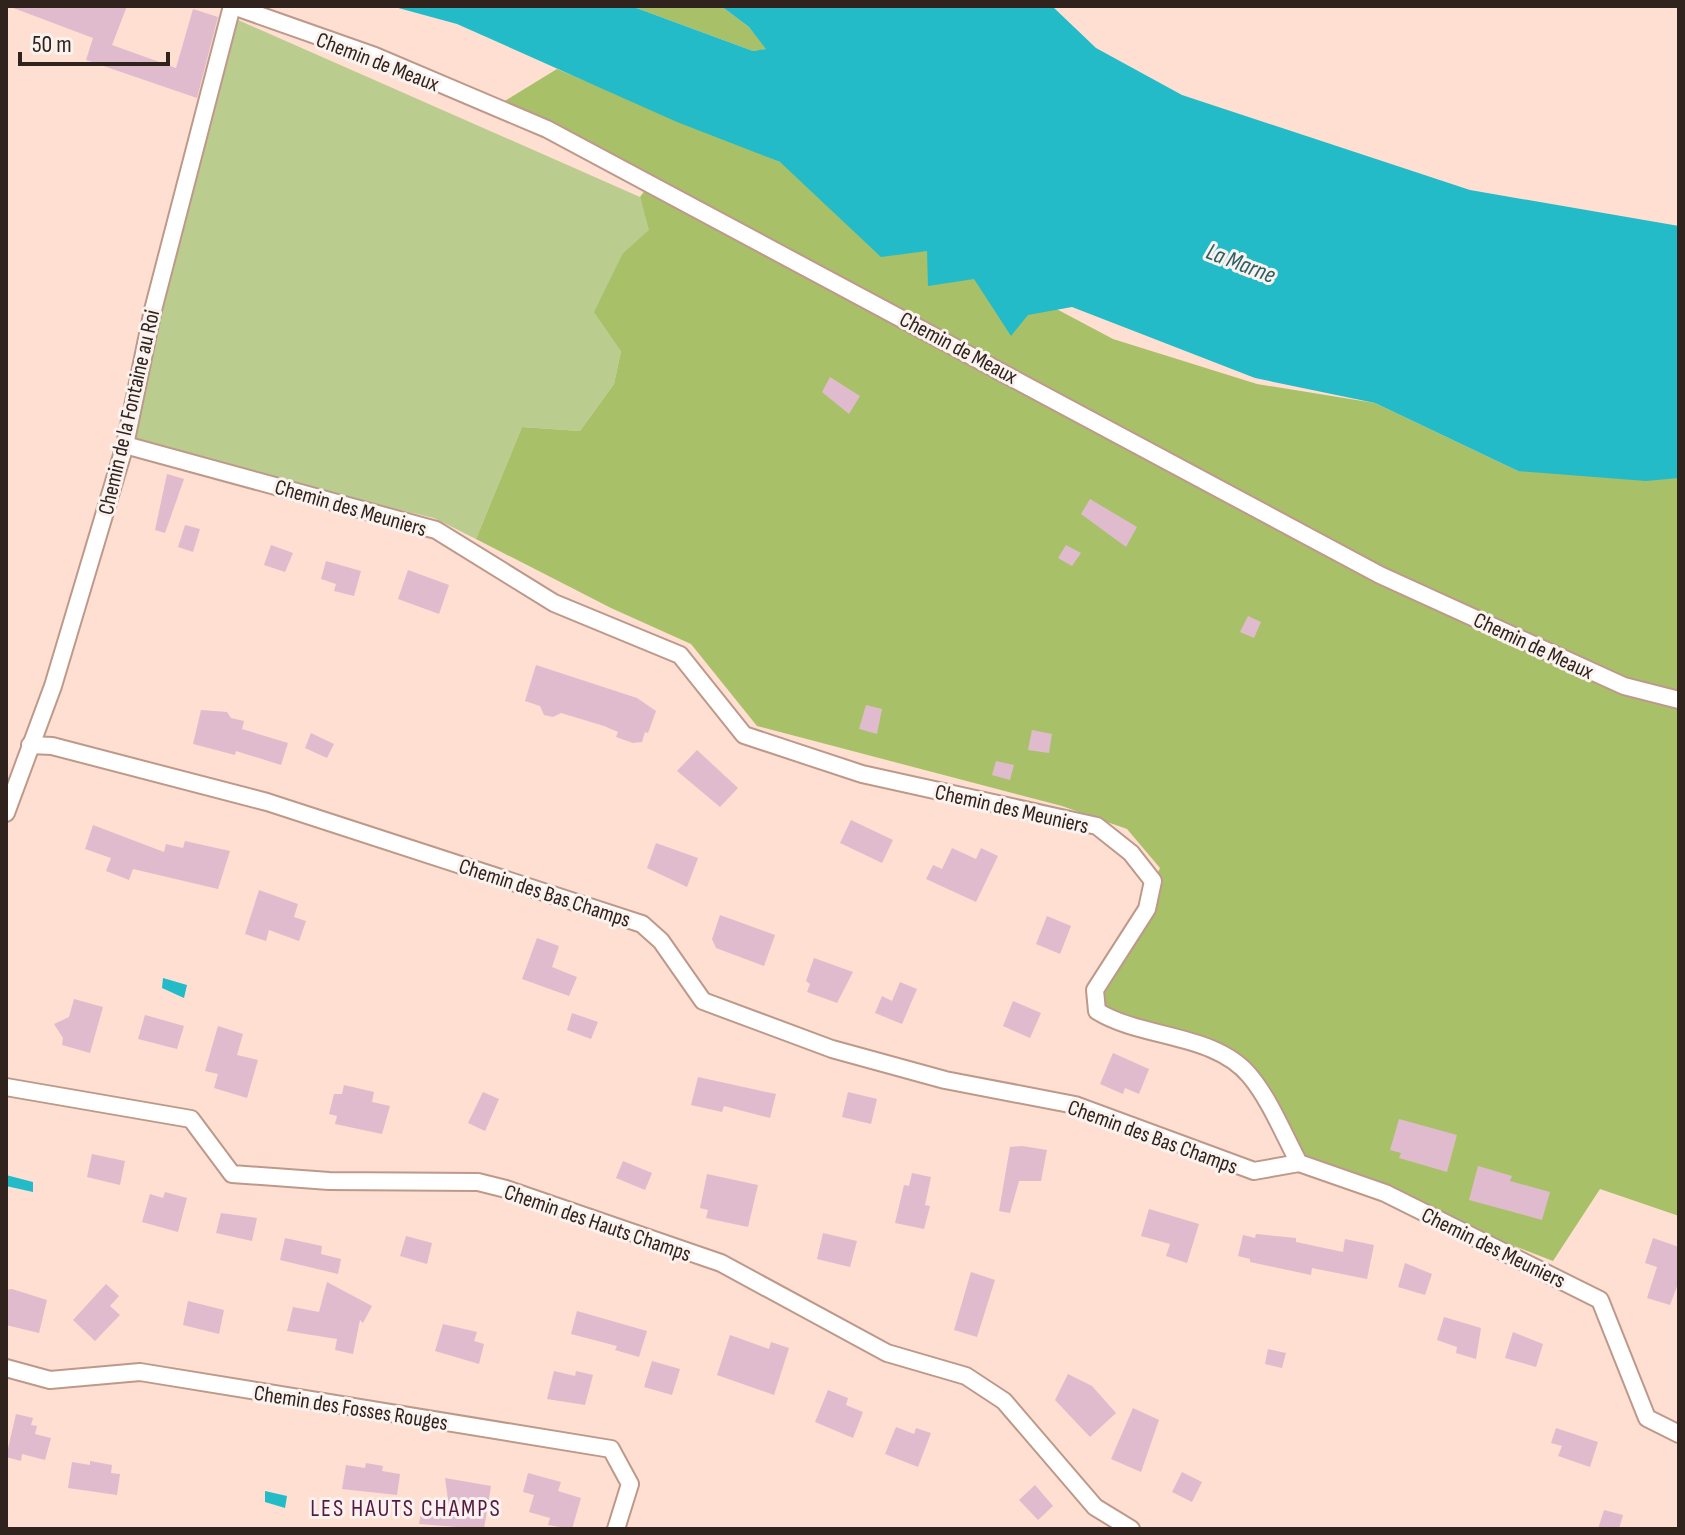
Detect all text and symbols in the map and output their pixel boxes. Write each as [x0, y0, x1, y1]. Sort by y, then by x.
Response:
scale bar [20, 16, 168, 66]
street label: Chemin de Meaux [312, 27, 443, 98]
text: 50 m [32, 30, 72, 59]
water label: La Marne [1202, 237, 1280, 290]
street label: Chemin de Meaux [895, 306, 1022, 391]
street label: Chemin de la Fontaine au Roi [93, 307, 166, 517]
street label: Chemin des Meuniers [271, 474, 430, 543]
street label: Chemin de Meaux [1469, 607, 1598, 686]
street label: Chemin des Meuniers [932, 779, 1091, 840]
street label: Chemin des Bas Champs [455, 853, 634, 934]
street label: Chemin des Bas Champs [1064, 1094, 1241, 1181]
street label: Chemin des Hauts Champs [500, 1179, 695, 1268]
street label: Chemin des Meuniers [1417, 1202, 1570, 1295]
street label: Chemin des Fosses Rouges [252, 1380, 450, 1437]
district label: LES HAUTS CHAMPS [310, 1494, 502, 1523]

